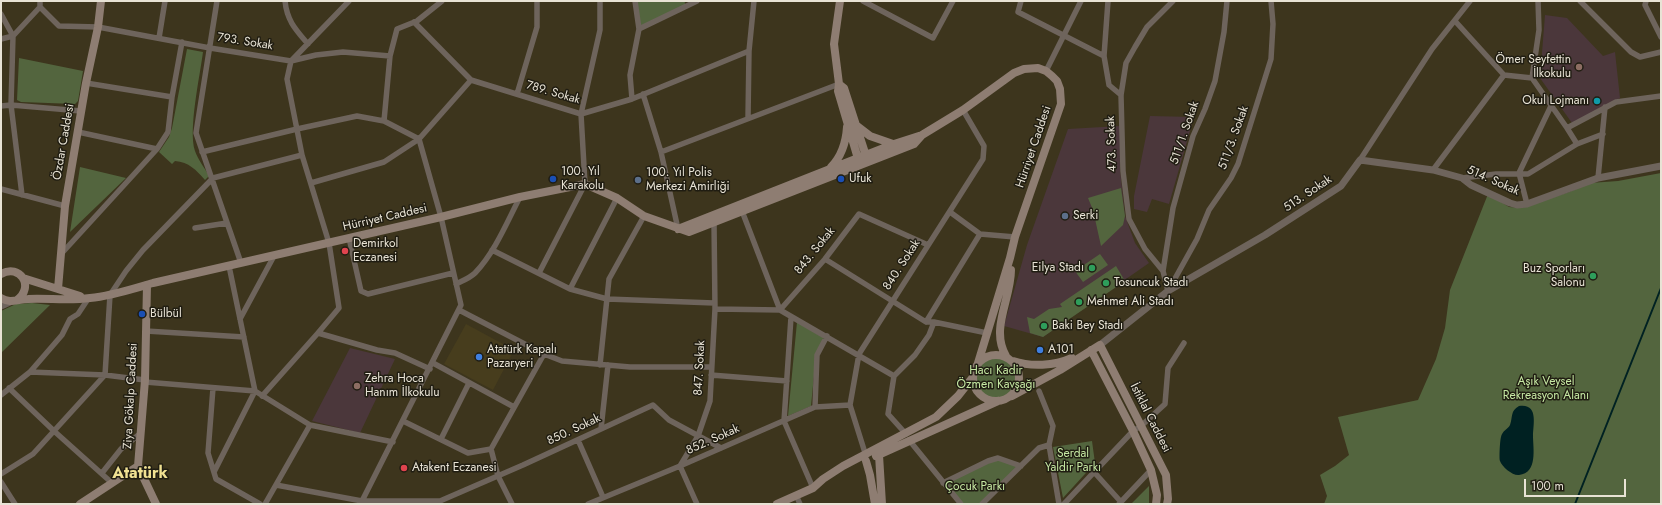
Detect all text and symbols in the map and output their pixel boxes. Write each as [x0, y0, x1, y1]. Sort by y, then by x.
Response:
street label: 793. Sokak [216, 30, 274, 54]
place label: Ömer Seyfettin İlkokulu [1496, 53, 1571, 81]
marker: Ömer Seyfettin İlkokulu [1574, 62, 1584, 72]
street label: 789. Sokak [524, 78, 582, 108]
place label: Okul Lojmanı [1522, 94, 1589, 108]
marker: Okul Lojmanı [1592, 96, 1602, 106]
street label: 511/1. Sokak [1167, 100, 1203, 166]
street label: Özdar Caddesi [50, 103, 78, 181]
street label: Hürriyet Caddesi [1013, 104, 1055, 190]
street label: 511/3. Sokak [1216, 104, 1252, 172]
street label: 473. Sokak [1104, 116, 1120, 172]
street label: 514. Sokak [1465, 163, 1521, 199]
place label: 100. Yıl Karakolu [561, 165, 604, 193]
place label: 100. Yıl Polis Merkezi Amirliği [646, 166, 730, 194]
place label: Ufuk [849, 172, 872, 186]
street label: 513. Sokak [1281, 173, 1335, 215]
marker: 100. Yıl Karakolu [548, 174, 558, 184]
marker: Ufuk [836, 174, 846, 184]
marker: 100. Yıl Polis Merkezi Amirliği [633, 175, 643, 185]
street label: Hürriyet Caddesi [342, 201, 428, 235]
place label: Serki [1073, 209, 1098, 223]
marker: Serki [1060, 211, 1070, 221]
street label: 843. Sokak [792, 224, 838, 278]
place label: Demirkol Eczanesi [353, 237, 398, 265]
street label: 840. Sokak [880, 237, 924, 293]
marker: Demirkol Eczanesi [340, 246, 350, 256]
place label: Eilya Stadı [1032, 261, 1084, 275]
place label: Buz Sporları Salonu [1523, 262, 1585, 290]
marker: Eilya Stadı [1087, 263, 1097, 273]
marker: Buz Sporları Salonu [1588, 271, 1598, 281]
place label: Tosuncuk Stadı [1114, 276, 1188, 290]
marker: Tosuncuk Stadı [1101, 278, 1111, 288]
place label: Mehmet Ali Stadı [1087, 295, 1174, 309]
marker: Mehmet Ali Stadı [1074, 297, 1084, 307]
place label: Bülbül [150, 307, 182, 321]
marker: Bülbül [137, 309, 147, 319]
place label: Baki Bey Stadı [1052, 319, 1123, 333]
marker: Baki Bey Stadı [1039, 321, 1049, 331]
street label: 847. Sokak [691, 340, 709, 396]
street label: Ziya Gökalp Caddesi [121, 343, 141, 449]
place label: Atatürk Kapalı Pazaryeri [487, 343, 557, 371]
place label: A101 [1048, 343, 1074, 357]
marker: A101 [1035, 345, 1045, 355]
marker: Atatürk Kapalı Pazaryeri [474, 352, 484, 362]
park label: Hacı Kadir Özmen Kavşağı [957, 364, 1035, 392]
place label: Zehra Hoca Hanım İlkokulu [365, 372, 440, 400]
park label: Aşık Veysel Rekreasyon Alanı [1503, 375, 1589, 403]
marker: Zehra Hoca Hanım İlkokulu [352, 381, 362, 391]
street label: İstiklal Caddesi [1126, 381, 1174, 455]
street label: 850. Sokak [545, 411, 603, 449]
street label: 852. Sokak [684, 422, 742, 458]
park label: Serdal Yaldir Parkı [1045, 447, 1101, 475]
place label: Atakent Eczanesi [412, 461, 497, 475]
marker: Atakent Eczanesi [399, 463, 409, 473]
district label: Atatürk [112, 464, 168, 484]
scale bar [1526, 471, 1628, 497]
text: 100 m [1531, 477, 1564, 495]
park label: Çocuk Parkı [945, 480, 1005, 494]

